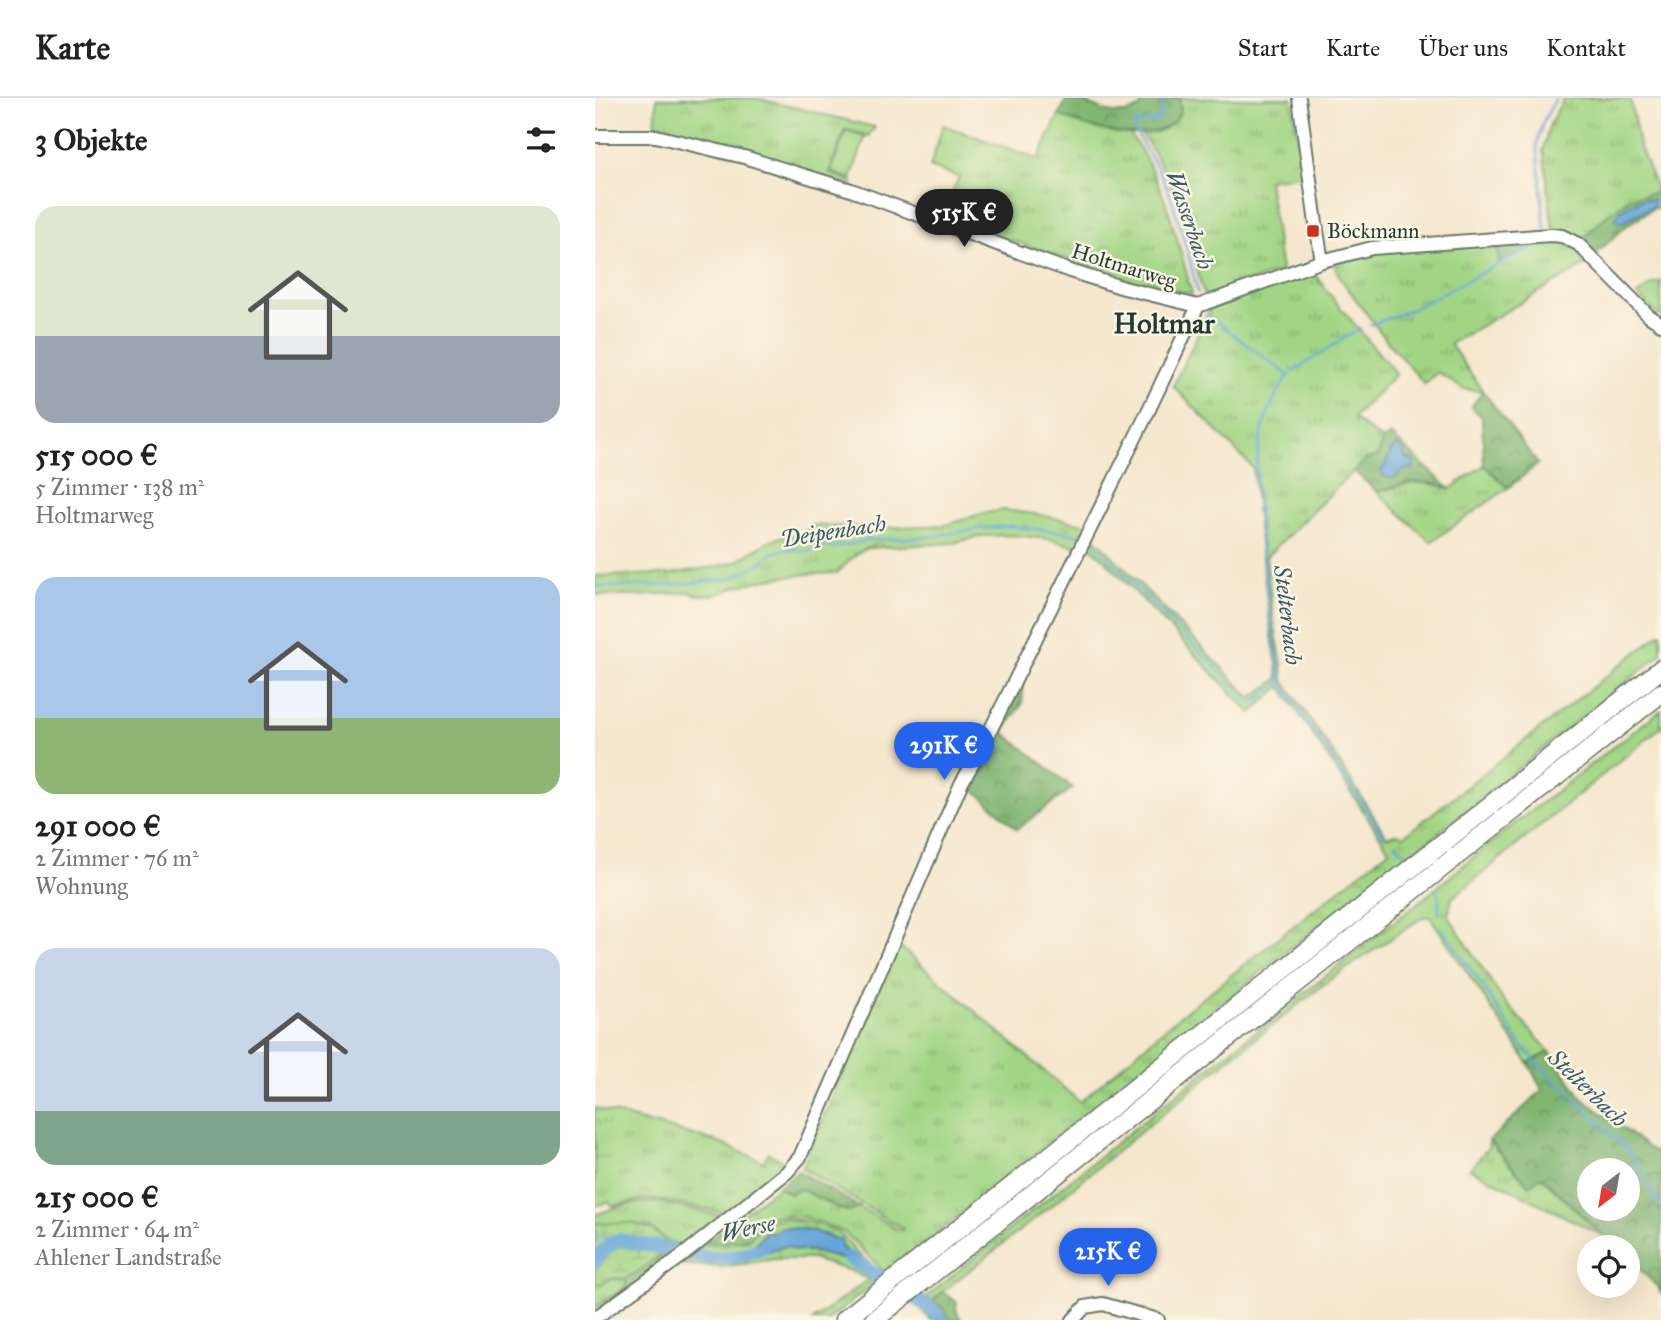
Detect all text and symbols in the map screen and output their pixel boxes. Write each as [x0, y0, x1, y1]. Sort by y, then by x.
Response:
text: Karte [35, 28, 110, 68]
text: Start [1238, 33, 1288, 63]
text: Karte [1326, 33, 1380, 63]
text: Über uns [1418, 33, 1508, 63]
text: Kontakt [1546, 33, 1626, 63]
icon: filters [522, 121, 560, 159]
text: 3 Objekte [35, 122, 148, 158]
water label: Wasserbach [1160, 167, 1220, 273]
pin: 515K € [907, 190, 1021, 249]
text: 515K € [931, 198, 997, 226]
place label: Böckmann [1327, 218, 1419, 244]
marker: Böckmann [1305, 223, 1321, 239]
street label: Holtmarweg [1068, 238, 1180, 294]
icon: home [235, 252, 361, 378]
district label: Holtmar [1113, 306, 1215, 341]
text: 515 000 € [35, 437, 158, 473]
text: 5 Zimmer · 138 m² [35, 473, 205, 501]
text: Holtmarweg [35, 501, 154, 529]
water label: Deipenbach [778, 509, 888, 554]
water label: Stelterbach [1268, 563, 1308, 666]
icon: home [235, 623, 361, 749]
pin: 291K € [887, 722, 1001, 782]
text: 291K € [910, 731, 978, 759]
text: 291 000 € [35, 808, 161, 844]
text: 2 Zimmer · 76 m² [35, 844, 199, 872]
text: Wohnung [35, 872, 128, 900]
icon: home [235, 994, 361, 1120]
water label: Stelterbach [1542, 1042, 1634, 1133]
north arrow [1577, 1158, 1640, 1222]
map controls [1577, 1158, 1640, 1298]
text: 215 000 € [35, 1179, 159, 1215]
water label: Werse [718, 1209, 778, 1247]
text: 2 Zimmer · 64 m² [35, 1215, 199, 1243]
pin: 215K € [1051, 1228, 1165, 1288]
button: locate [1577, 1235, 1640, 1298]
text: 215K € [1075, 1237, 1141, 1265]
text: Ahlener Landstraße [35, 1243, 222, 1271]

